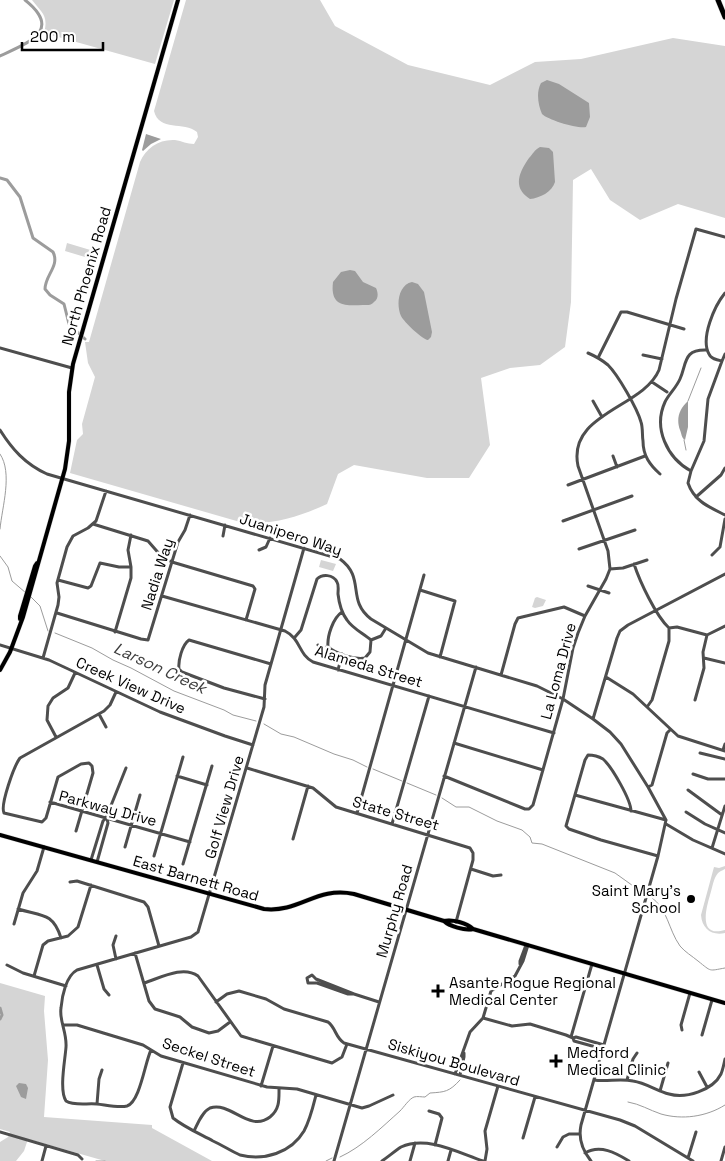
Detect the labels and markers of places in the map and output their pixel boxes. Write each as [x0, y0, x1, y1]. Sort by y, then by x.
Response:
place label: Saint Mary's School [592, 881, 681, 917]
marker: Saint Mary's School [685, 893, 697, 905]
place label: Asante Rogue Regional Medical Center [449, 973, 616, 1009]
marker: Asante Rogue Regional Medical Center [431, 984, 445, 998]
place label: Medford Medical Clinic [567, 1043, 666, 1079]
marker: Medford Medical Clinic [549, 1054, 563, 1068]

